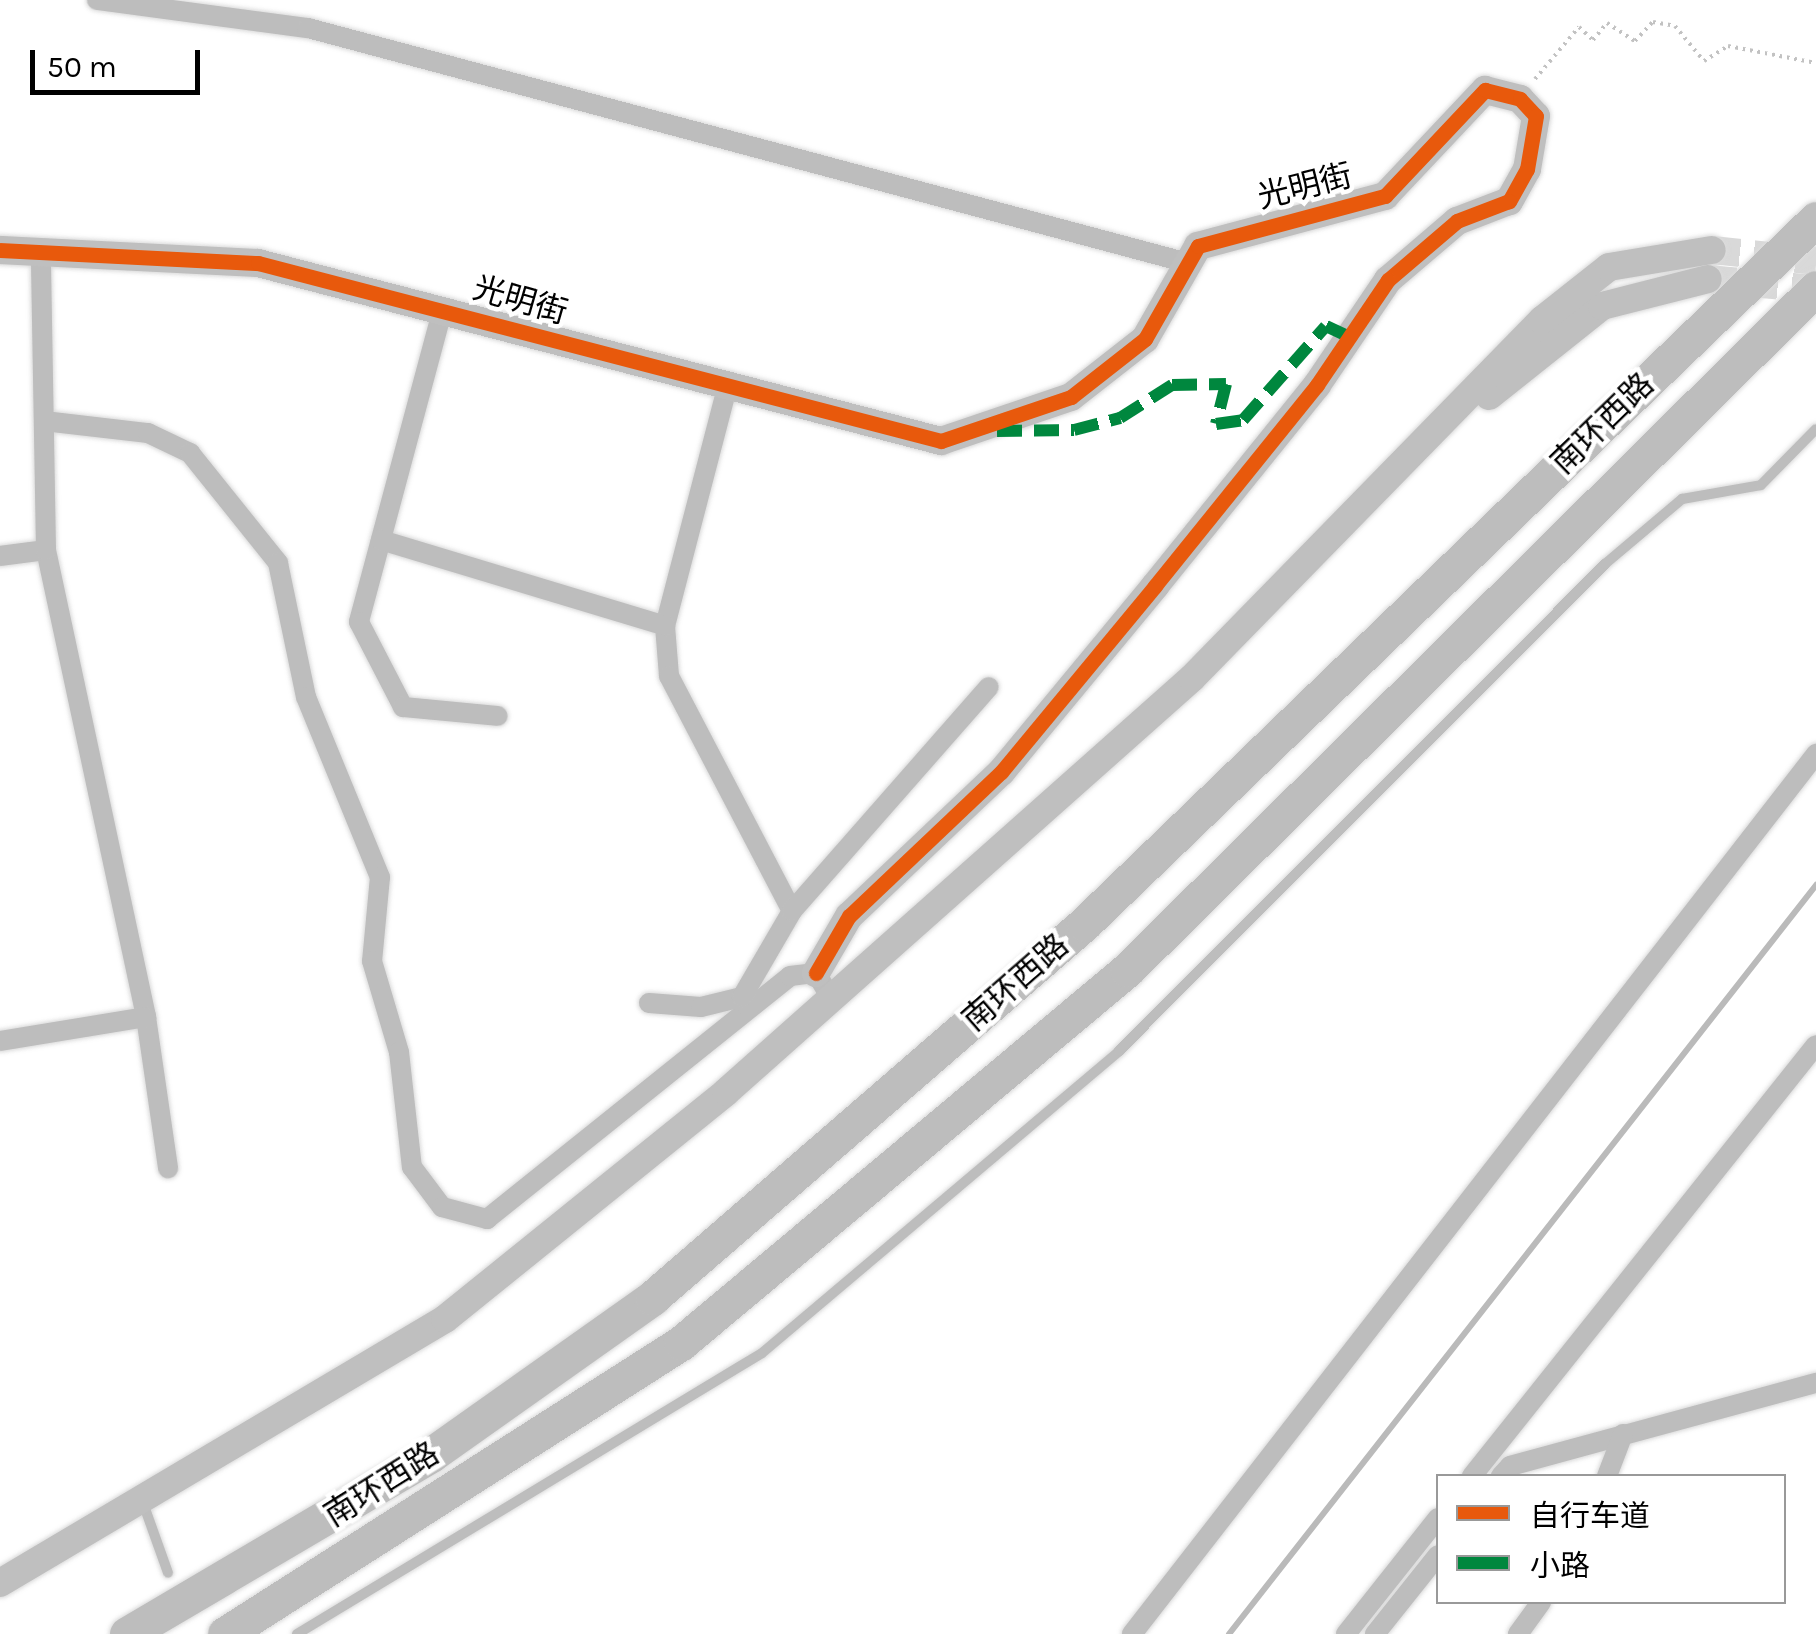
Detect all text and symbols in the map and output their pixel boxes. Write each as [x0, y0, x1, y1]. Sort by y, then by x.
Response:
scale bar [35, 30, 205, 92]
text: 50 m [47, 49, 117, 85]
street label: 光明街 [1254, 157, 1356, 217]
street label: 光明街 [469, 269, 571, 333]
street label: 南环西路 [1544, 366, 1662, 482]
street label: 南环西路 [955, 927, 1077, 1039]
street label: 南环西路 [318, 1435, 446, 1535]
legend [1436, 1474, 1786, 1604]
text: 自行车道 [1530, 1498, 1650, 1534]
text: 小路 [1530, 1548, 1590, 1584]

